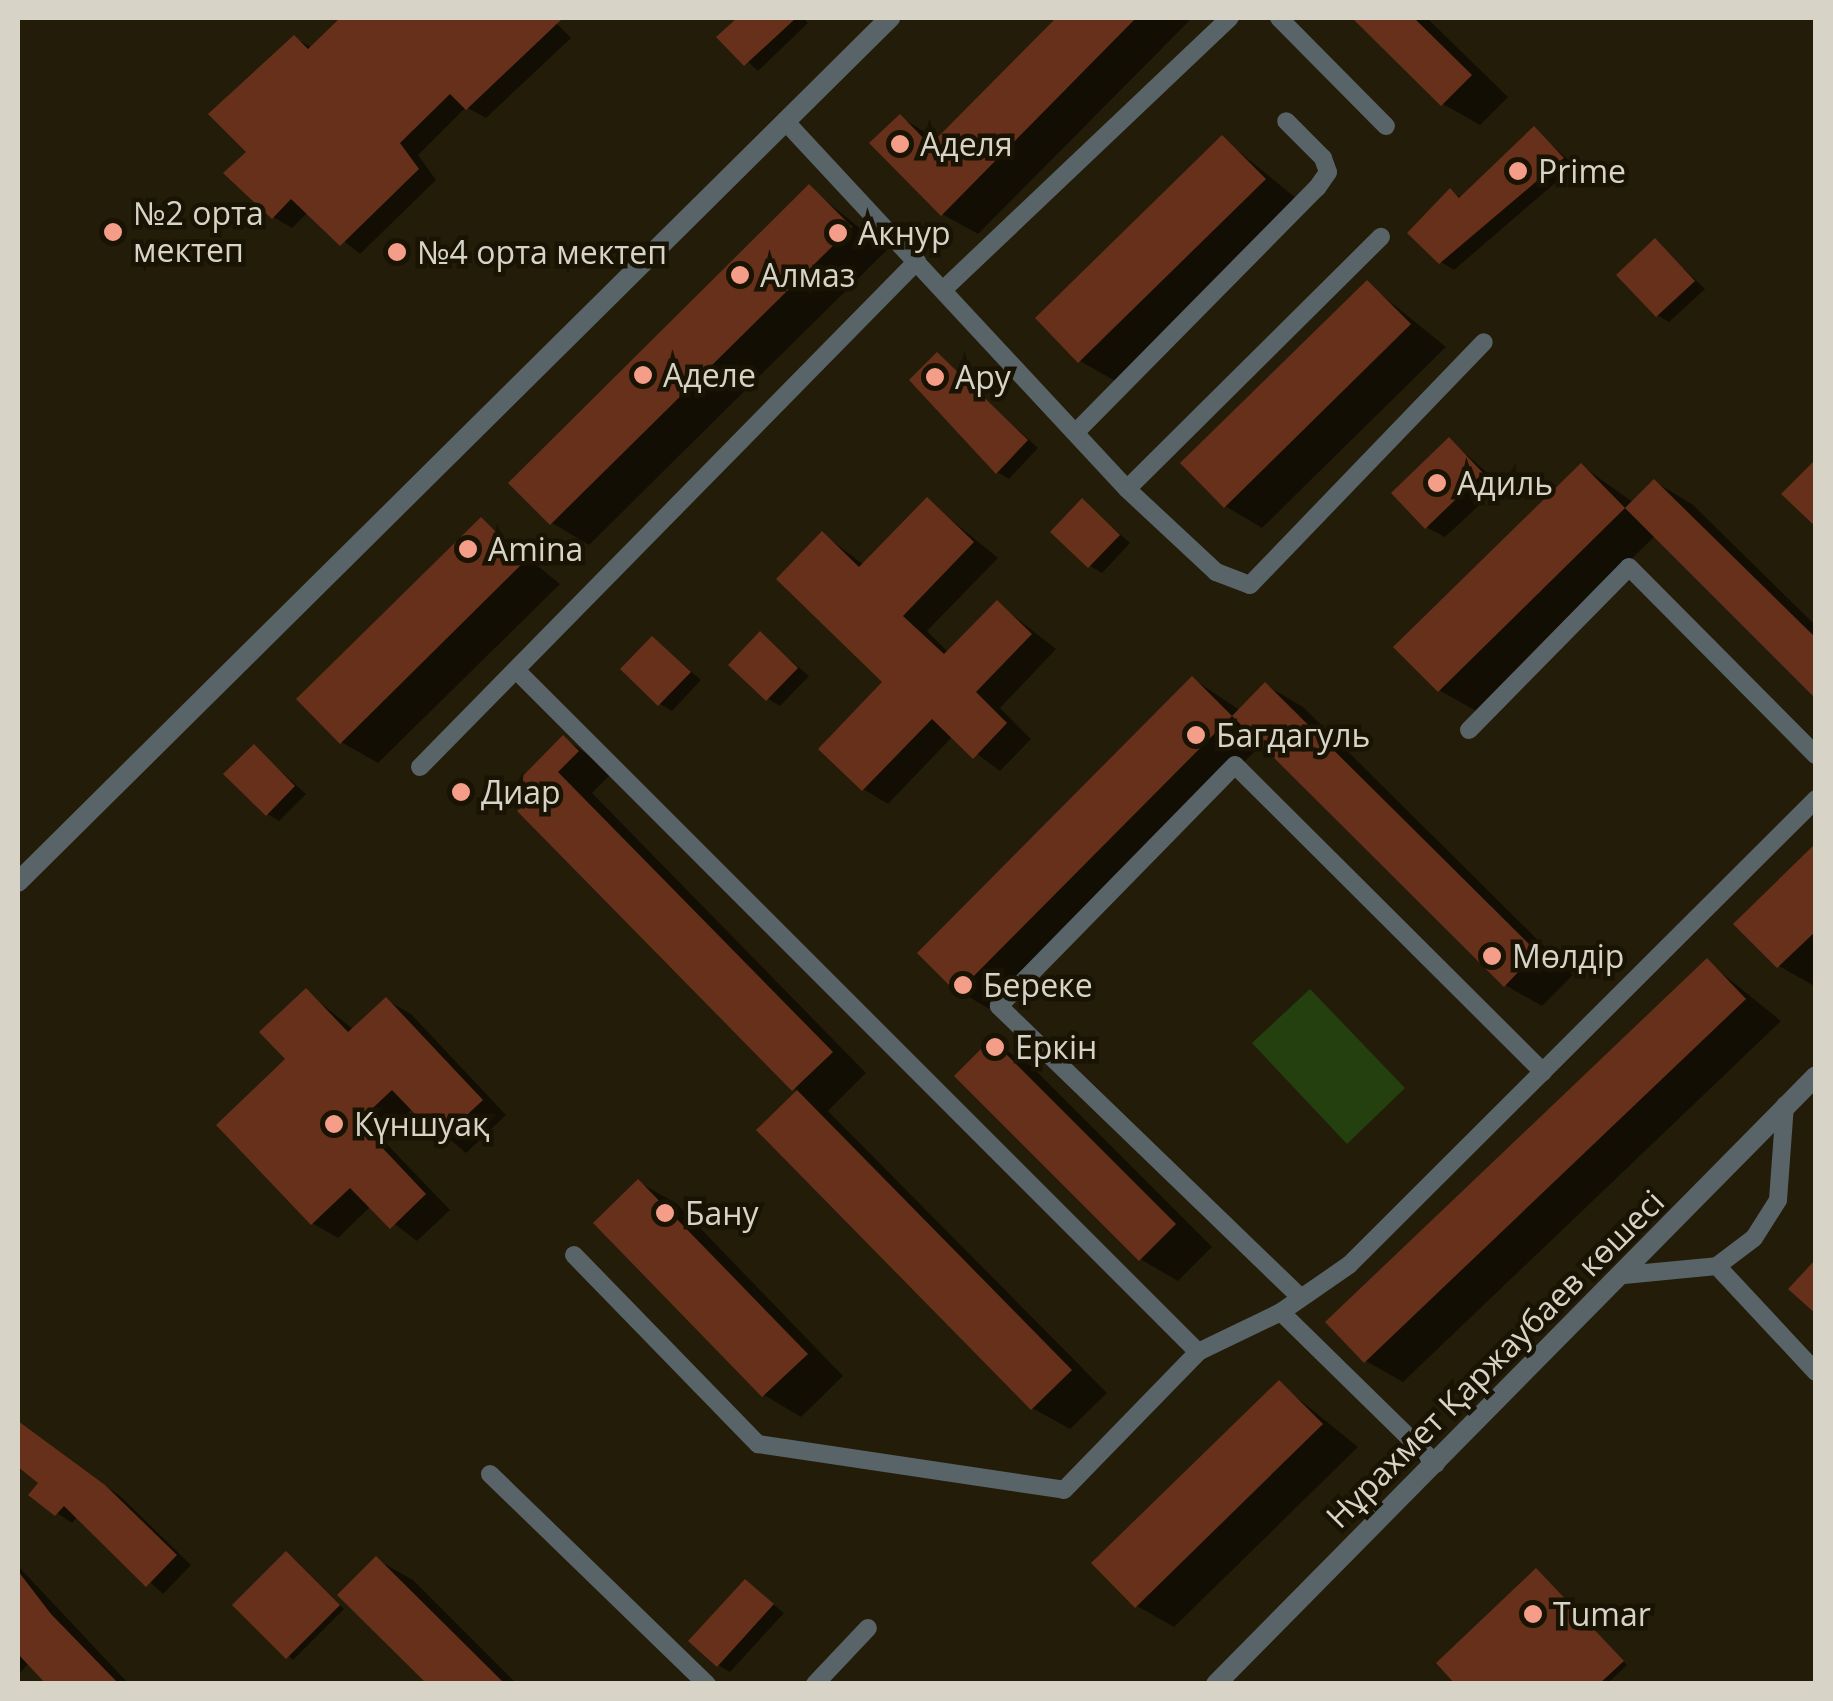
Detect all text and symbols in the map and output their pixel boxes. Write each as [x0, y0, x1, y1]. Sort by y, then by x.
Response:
place label: Аделя [920, 125, 1013, 163]
marker: Аделя [889, 133, 911, 155]
place label: Prime [1538, 152, 1626, 190]
marker: Prime [1507, 160, 1529, 182]
place label: №2 орта мектеп [133, 195, 264, 270]
place label: Акнур [858, 214, 951, 252]
marker: №2 орта мектеп [102, 221, 124, 243]
marker: Акнур [827, 222, 849, 244]
place label: №4 орта мектеп [417, 233, 667, 271]
marker: №4 орта мектеп [386, 241, 408, 263]
place label: Алмаз [760, 256, 855, 294]
marker: Алмаз [729, 264, 751, 286]
place label: Аделе [663, 356, 756, 394]
place label: Ару [955, 358, 1011, 396]
marker: Аделе [632, 364, 654, 386]
marker: Ару [924, 366, 946, 388]
place label: Адиль [1457, 464, 1553, 502]
marker: Адиль [1426, 472, 1448, 494]
place label: Amina [488, 530, 583, 568]
marker: Amina [457, 538, 479, 560]
place label: Багдагуль [1216, 716, 1370, 754]
marker: Багдагуль [1185, 724, 1207, 746]
place label: Диар [481, 773, 561, 811]
marker: Диар [450, 781, 472, 803]
place label: Мөлдір [1512, 937, 1624, 975]
marker: Мөлдір [1481, 945, 1503, 967]
place label: Береке [983, 966, 1093, 1004]
marker: Береке [952, 974, 974, 996]
place label: Еркін [1015, 1028, 1097, 1066]
marker: Еркін [984, 1036, 1006, 1058]
place label: Күншуақ [354, 1105, 489, 1143]
marker: Күншуақ [323, 1113, 345, 1135]
street label: Нұрахмет Қаржаубаев көшесі [1318, 1182, 1672, 1536]
place label: Бану [685, 1194, 759, 1232]
marker: Бану [654, 1202, 676, 1224]
place label: Tumar [1553, 1595, 1651, 1633]
marker: Tumar [1522, 1603, 1544, 1625]

